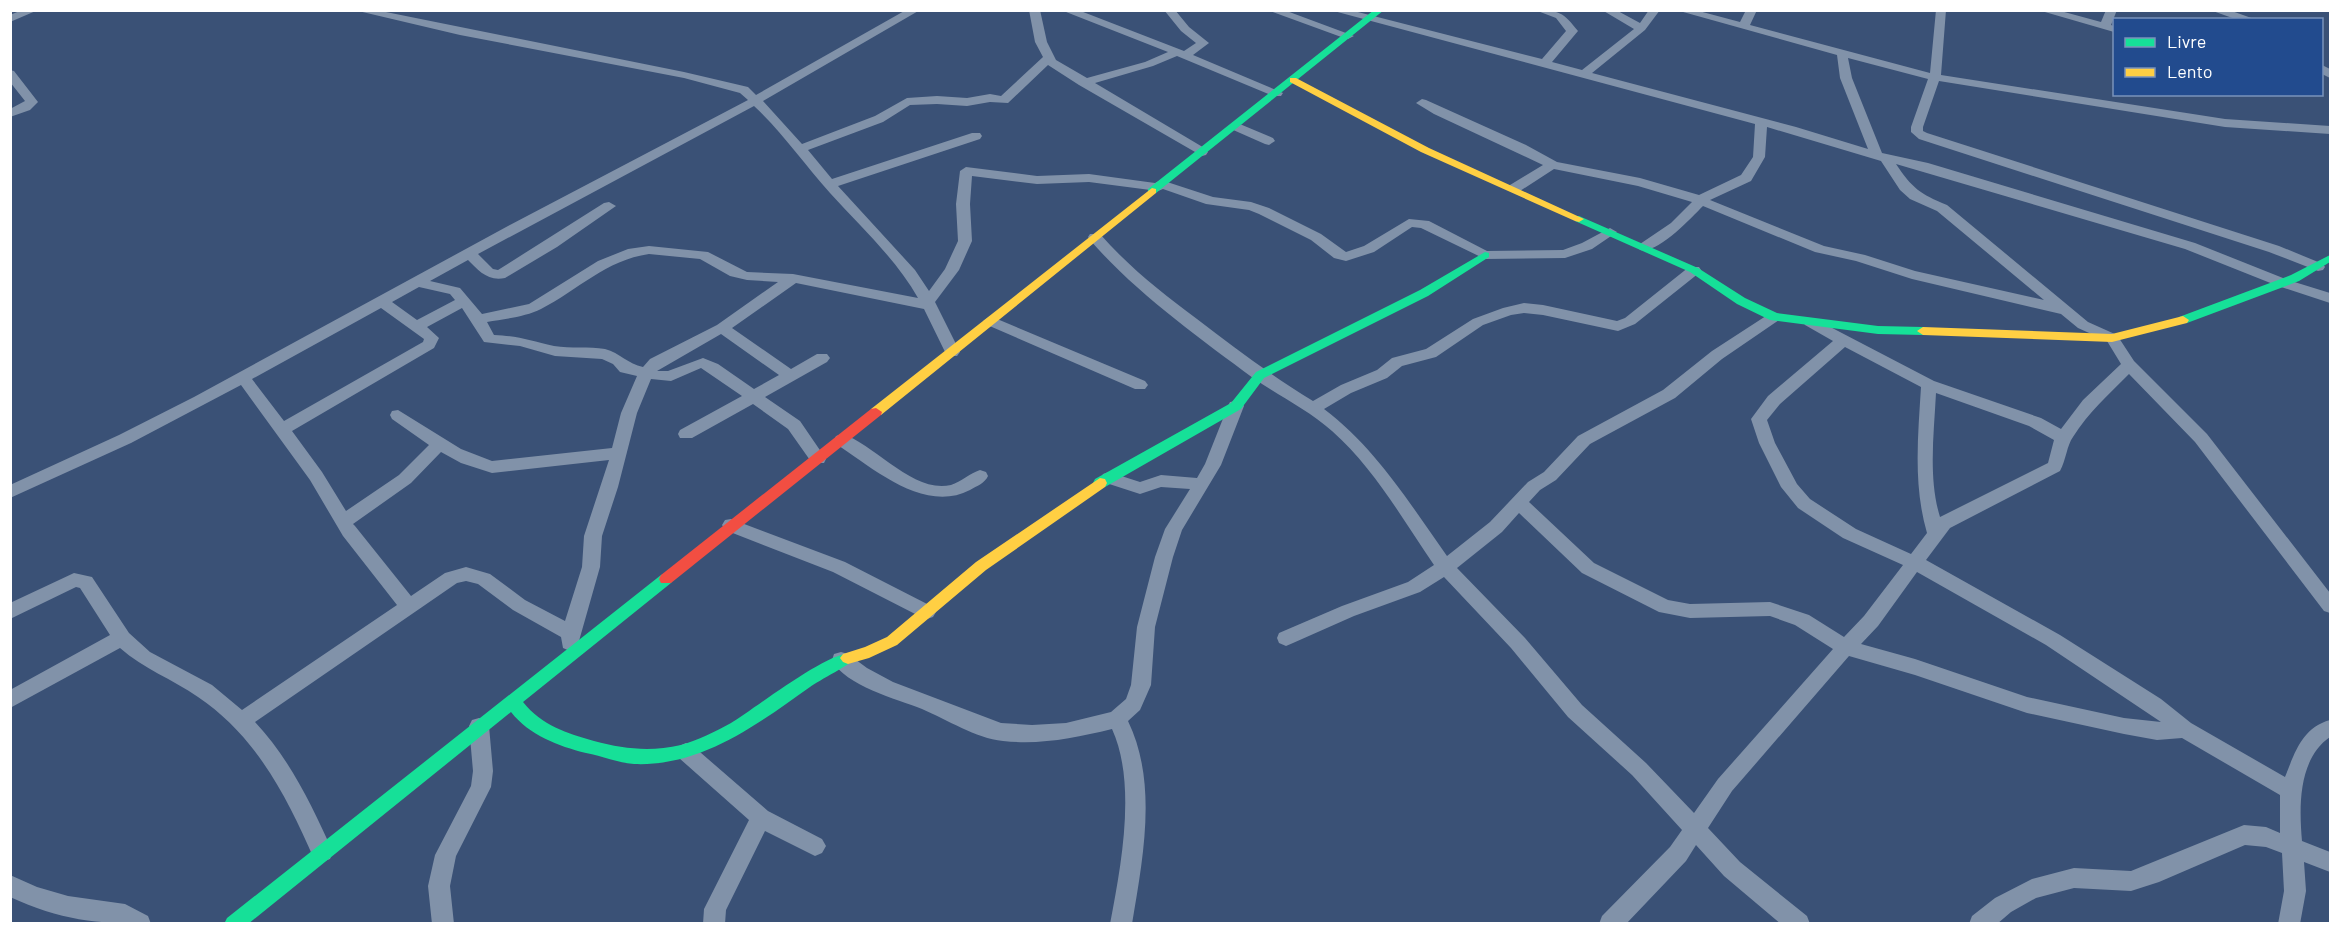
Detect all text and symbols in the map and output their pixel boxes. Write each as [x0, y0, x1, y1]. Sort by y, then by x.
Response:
legend [2113, 18, 2323, 96]
text: Livre [2167, 30, 2206, 52]
text: Lento [2167, 60, 2213, 82]

